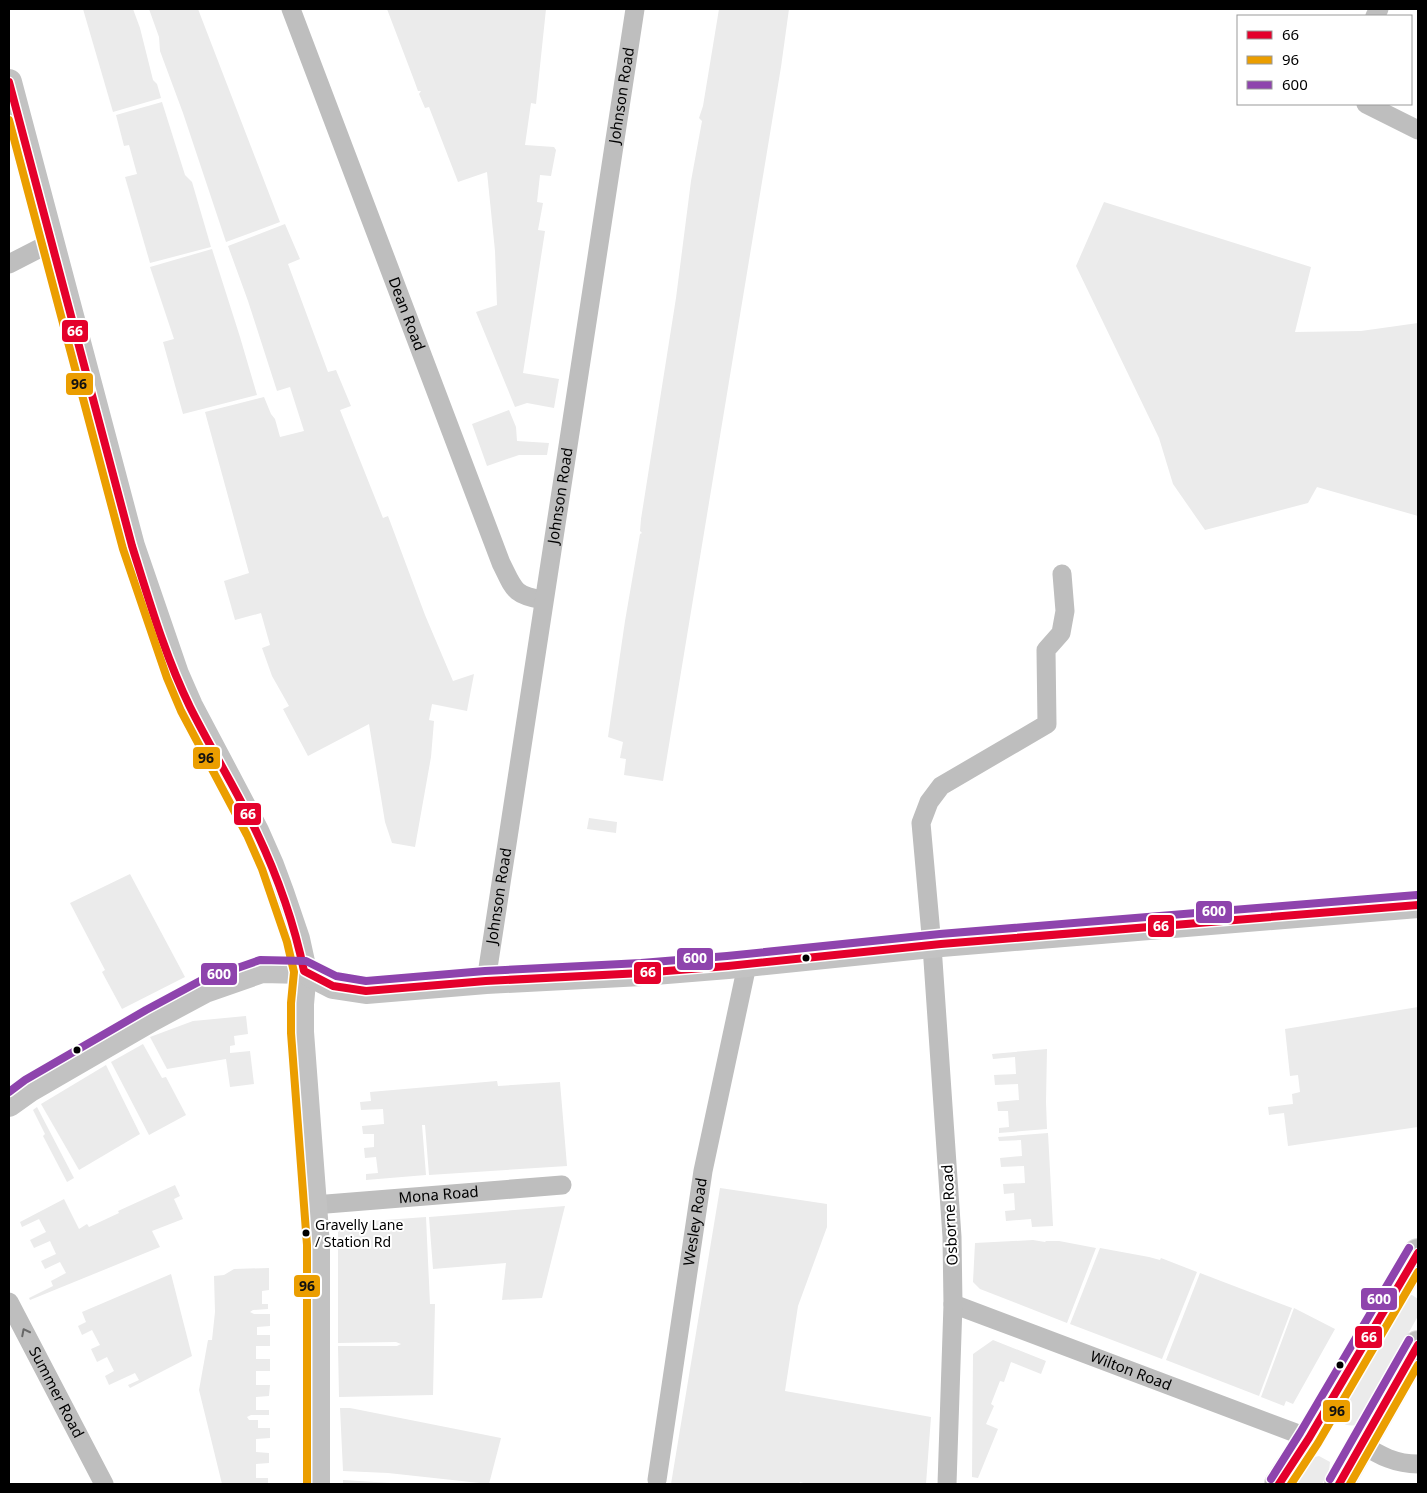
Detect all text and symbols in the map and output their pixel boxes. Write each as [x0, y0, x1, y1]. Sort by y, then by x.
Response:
legend [1237, 15, 1412, 105]
text: 66 [1282, 24, 1299, 44]
street label: Johnson Road [603, 46, 638, 147]
text: 96 [1282, 49, 1299, 69]
text: 600 [1282, 74, 1308, 94]
street label: Dean Road [384, 274, 431, 353]
line badge: 66 [61, 319, 89, 343]
text: 66 [67, 321, 83, 340]
line badge: 96 [65, 372, 94, 396]
text: 96 [71, 374, 87, 393]
street label: Johnson Road [542, 446, 577, 547]
line badge: 96 [192, 746, 221, 770]
text: 96 [198, 748, 214, 767]
line badge: 66 [233, 802, 262, 826]
text: 66 [240, 804, 256, 823]
street label: Johnson Road [480, 846, 515, 947]
line badge: 600 [1195, 900, 1233, 924]
text: 600 [1202, 901, 1226, 920]
line badge: 66 [1147, 914, 1175, 938]
text: 66 [1153, 916, 1169, 935]
line badge: 600 [676, 947, 714, 971]
text: 600 [683, 948, 707, 967]
unlabelled marker [801, 953, 811, 963]
line badge: 66 [633, 961, 662, 985]
line badge: 600 [200, 962, 238, 986]
text: 66 [640, 962, 656, 981]
text: 600 [207, 964, 231, 983]
unlabelled marker [72, 1045, 82, 1055]
street label: Osborne Road [936, 1164, 962, 1266]
street label: Wesley Road [678, 1176, 711, 1267]
street label: Mona Road [398, 1181, 479, 1207]
place label: Gravelly Lane / Station Rd [315, 1215, 403, 1251]
marker: Gravelly Lane / Station Rd [301, 1228, 311, 1238]
line badge: 96 [293, 1274, 321, 1298]
text: 96 [299, 1276, 315, 1295]
line badge: 600 [1360, 1287, 1398, 1311]
text: 600 [1367, 1289, 1391, 1308]
line badge: 66 [1354, 1325, 1383, 1349]
text: 66 [1361, 1327, 1377, 1346]
one-way arrow [21, 1328, 31, 1337]
street label: Summer Road [25, 1343, 89, 1441]
street label: Wilton Road [1088, 1346, 1175, 1394]
unlabelled marker [1335, 1360, 1345, 1370]
line badge: 96 [1322, 1399, 1351, 1423]
text: 96 [1329, 1401, 1345, 1420]

